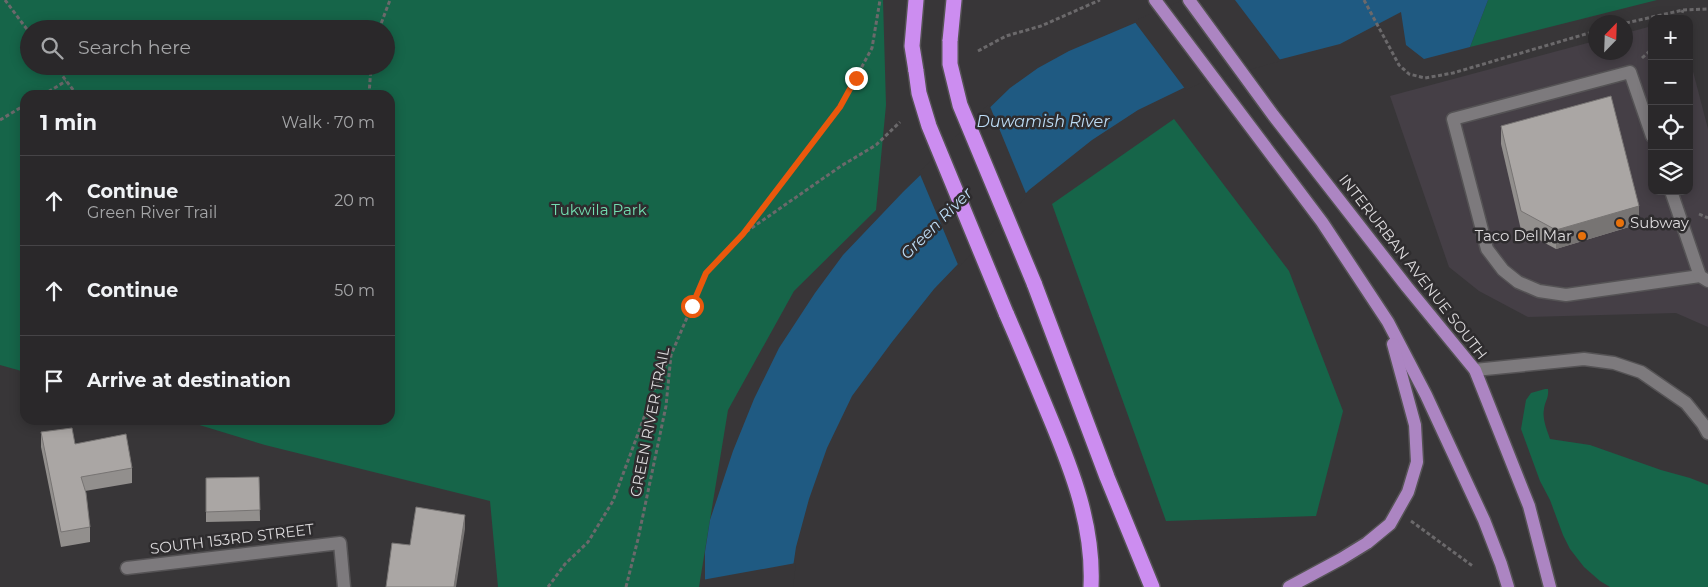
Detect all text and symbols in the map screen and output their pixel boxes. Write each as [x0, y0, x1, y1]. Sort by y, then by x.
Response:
north arrow [1588, 15, 1633, 60]
map controls [1648, 15, 1693, 195]
button: + [1648, 15, 1693, 60]
search box [20, 20, 395, 75]
icon: search [38, 34, 66, 62]
text: Search here [78, 36, 191, 59]
button: − [1648, 60, 1693, 105]
route end [845, 67, 868, 90]
button: locate [1648, 105, 1693, 150]
text: 1 min [40, 110, 97, 135]
water label: Duwamish River [976, 112, 1110, 131]
text: Walk · 70 m [282, 113, 375, 132]
button: layers [1648, 150, 1693, 195]
street label: INTERURBAN AVENUE SOUTH [1335, 170, 1492, 363]
text: Continue [87, 180, 178, 203]
water label: Green River [897, 183, 976, 263]
icon: ahead [40, 187, 68, 215]
text: 20 m [334, 191, 375, 210]
park label: Tukwila Park [551, 200, 647, 219]
text: Green River Trail [87, 203, 217, 222]
place label: Subway [1630, 213, 1690, 232]
marker: Subway [1614, 217, 1626, 229]
place label: Taco Del Mar [1475, 226, 1572, 245]
marker: Taco Del Mar [1576, 230, 1588, 242]
icon: ahead [40, 277, 68, 305]
text: Continue [87, 279, 178, 302]
text: 50 m [334, 281, 375, 300]
route start [681, 295, 704, 318]
street label: GREEN RIVER TRAIL [626, 345, 673, 499]
icon: arrive [40, 367, 68, 395]
text: Arrive at destination [87, 369, 291, 392]
street label: SOUTH 153RD STREET [149, 519, 315, 558]

